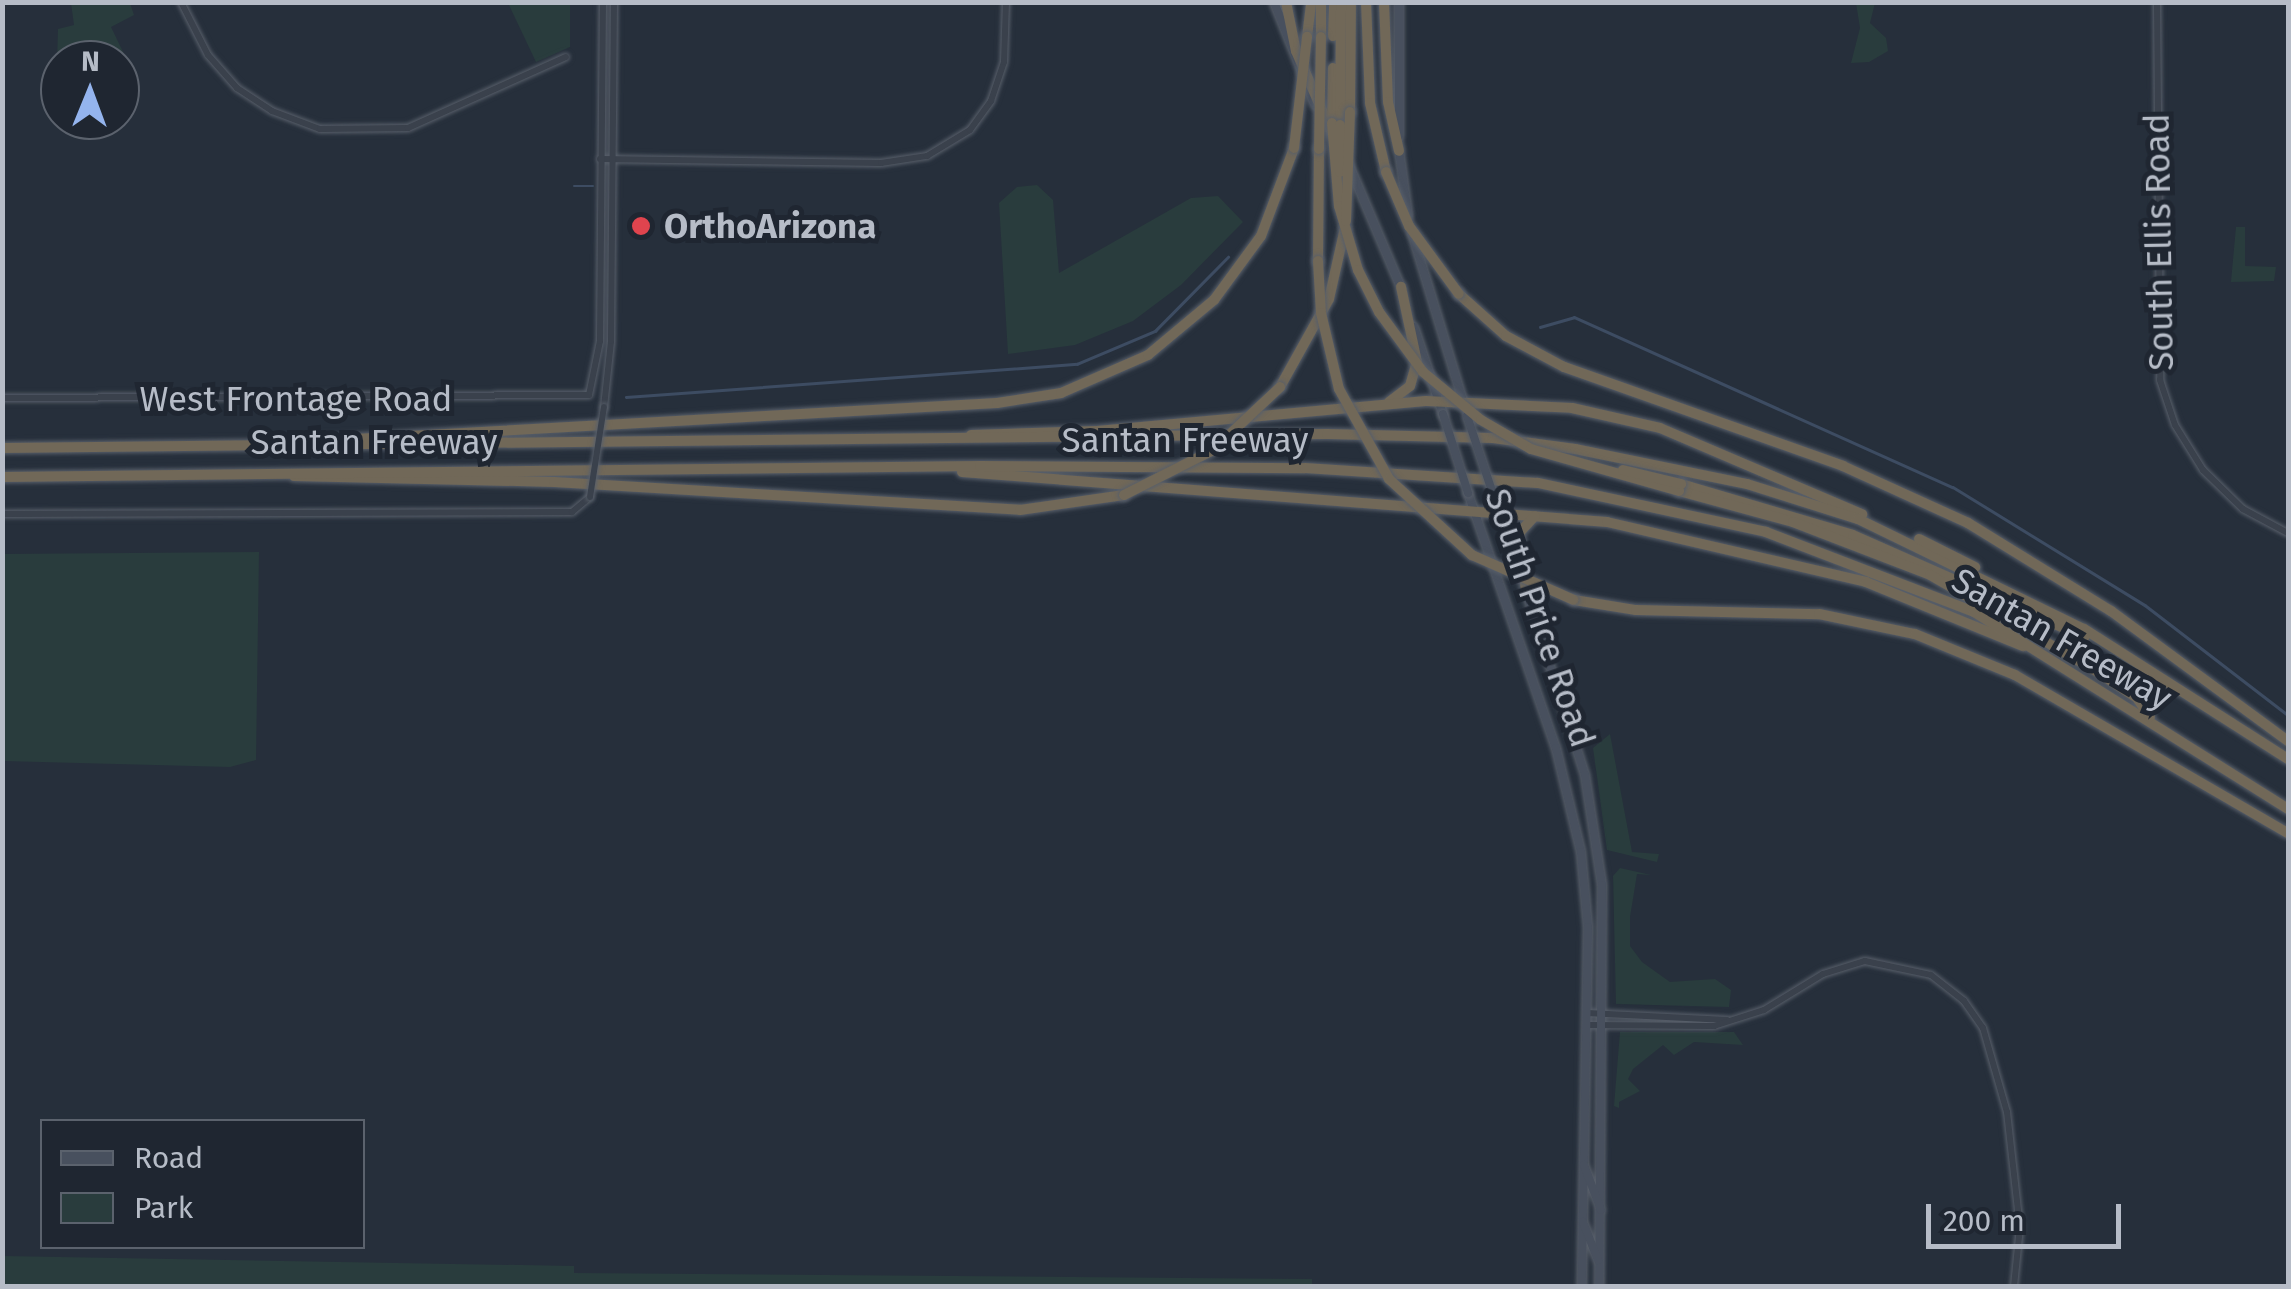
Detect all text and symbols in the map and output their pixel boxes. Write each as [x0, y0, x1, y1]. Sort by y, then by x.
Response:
north arrow [40, 40, 140, 140]
text: N [81, 45, 100, 78]
street label: South Ellis Road [2136, 113, 2182, 371]
place label: OrthoArizona [664, 205, 876, 247]
marker: OrthoArizona [628, 213, 654, 239]
street label: West Frontage Road [139, 378, 453, 420]
street label: Santan Freeway [1062, 419, 1308, 461]
street label: Santan Freeway [251, 421, 497, 463]
street label: South Price Road [1476, 483, 1604, 753]
street label: Santan Freeway [1945, 559, 2179, 719]
legend [40, 1119, 365, 1249]
text: Road [134, 1140, 203, 1176]
scale bar [1931, 1184, 2126, 1246]
text: Park [134, 1190, 193, 1226]
text: 200 m [1943, 1203, 2025, 1239]

